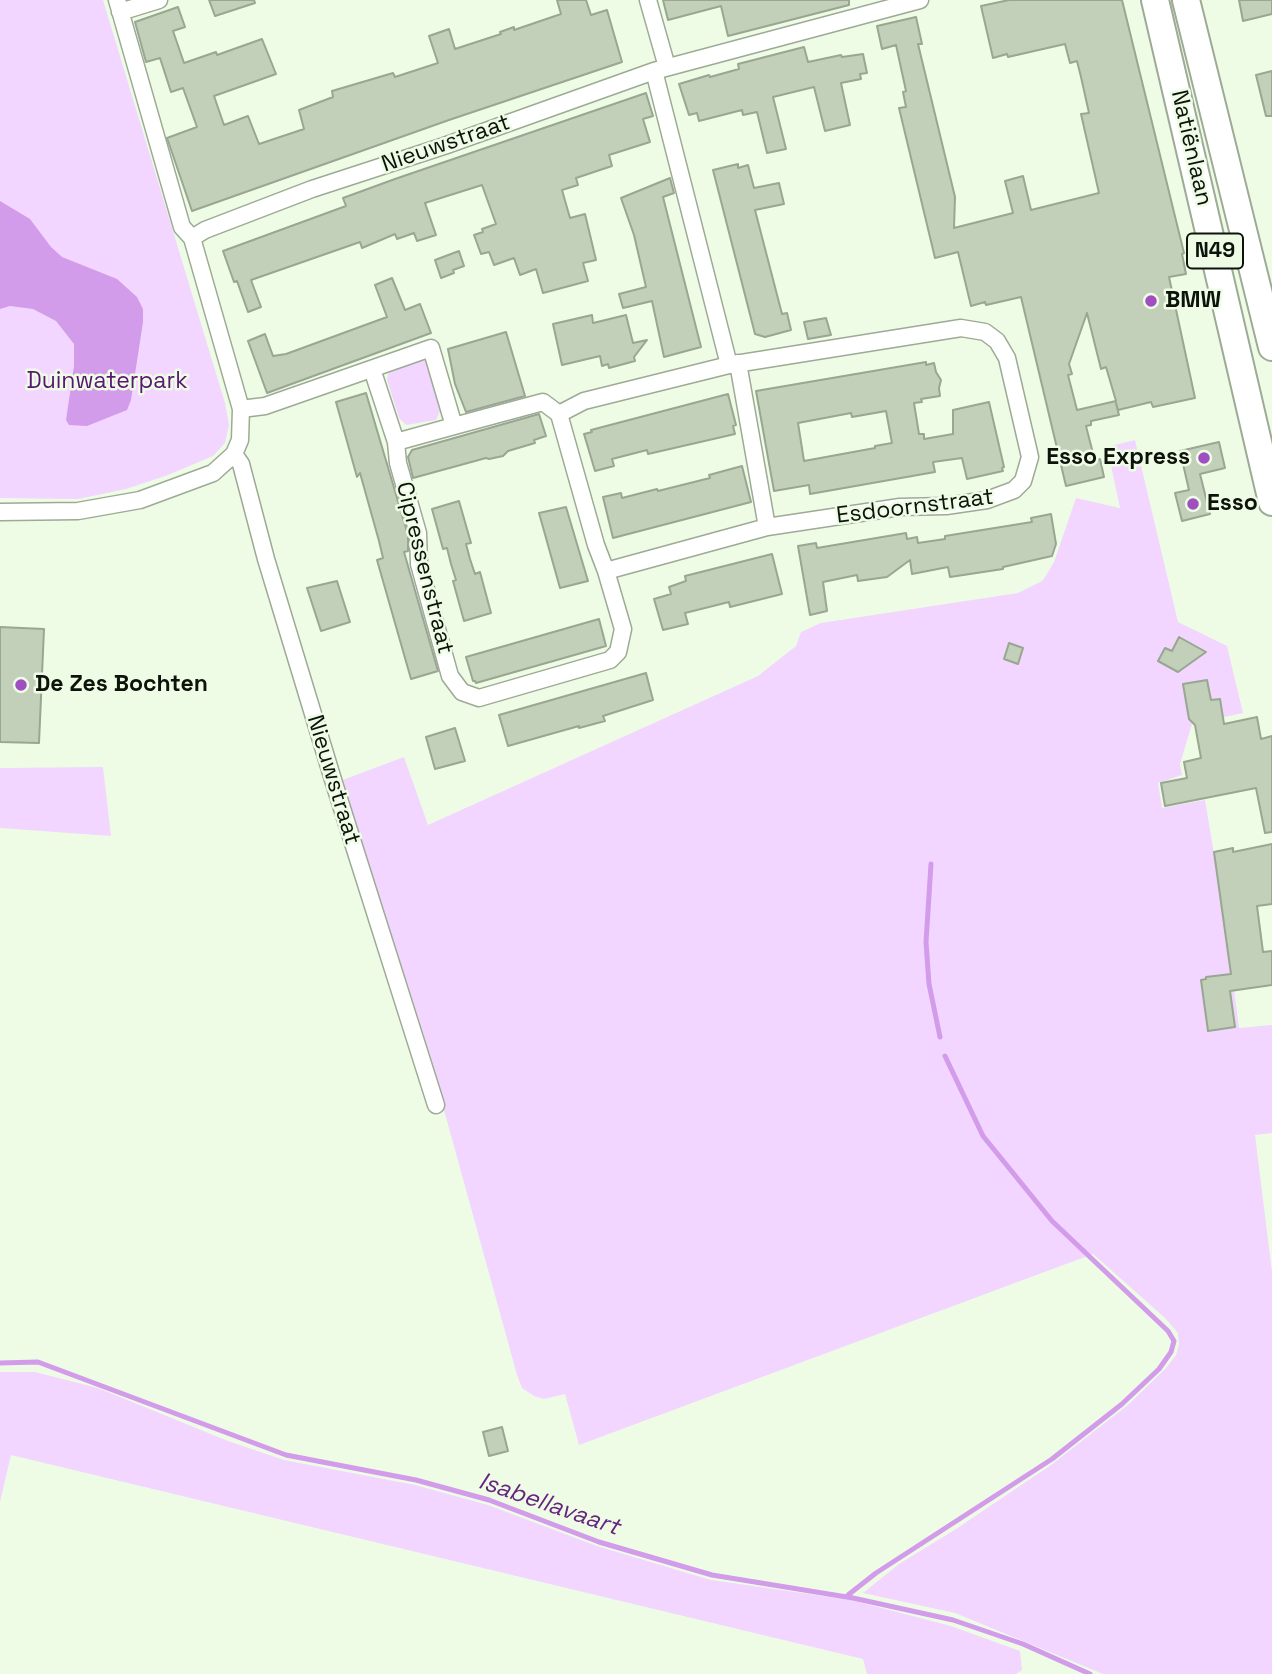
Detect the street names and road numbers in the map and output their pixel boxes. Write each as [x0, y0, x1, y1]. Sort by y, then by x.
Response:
street label: Natiënlaan [1164, 87, 1218, 209]
street label: Nieuwstraat [378, 109, 514, 179]
road number: N49 [1187, 233, 1243, 268]
street label: Cipressenstraat [389, 479, 459, 657]
street label: Esdoornstraat [835, 484, 995, 530]
street label: Nieuwstraat [300, 712, 366, 848]

